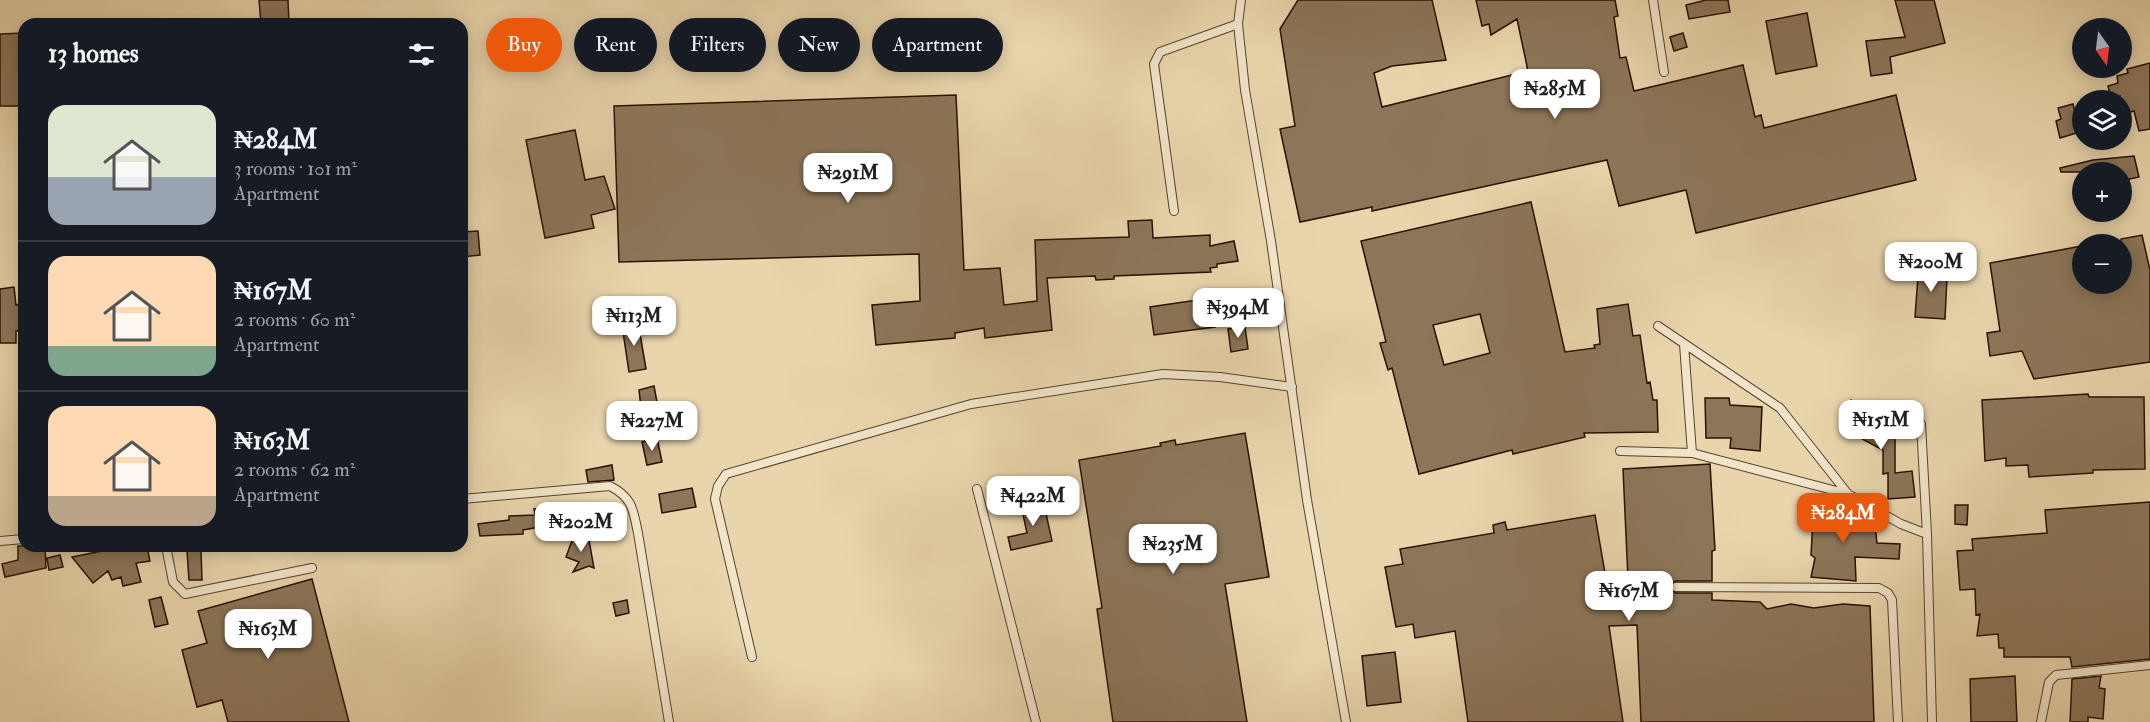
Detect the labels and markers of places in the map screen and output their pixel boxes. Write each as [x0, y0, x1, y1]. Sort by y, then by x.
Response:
pin: ₦285M [1513, 69, 1597, 120]
pin: ₦291M [806, 153, 890, 204]
pin: ₦200M [1889, 242, 1973, 293]
pin: ₦394M [1196, 288, 1280, 339]
pin: ₦113M [592, 296, 676, 347]
pin: ₦151M [1839, 400, 1923, 451]
pin: ₦227M [610, 401, 694, 452]
pin: ₦422M [991, 476, 1075, 527]
pin: ₦284M [1801, 493, 1885, 544]
pin: ₦202M [539, 502, 623, 553]
pin: ₦235M [1131, 524, 1215, 575]
pin: ₦167M [1587, 571, 1671, 622]
pin: ₦163M [226, 609, 310, 660]

